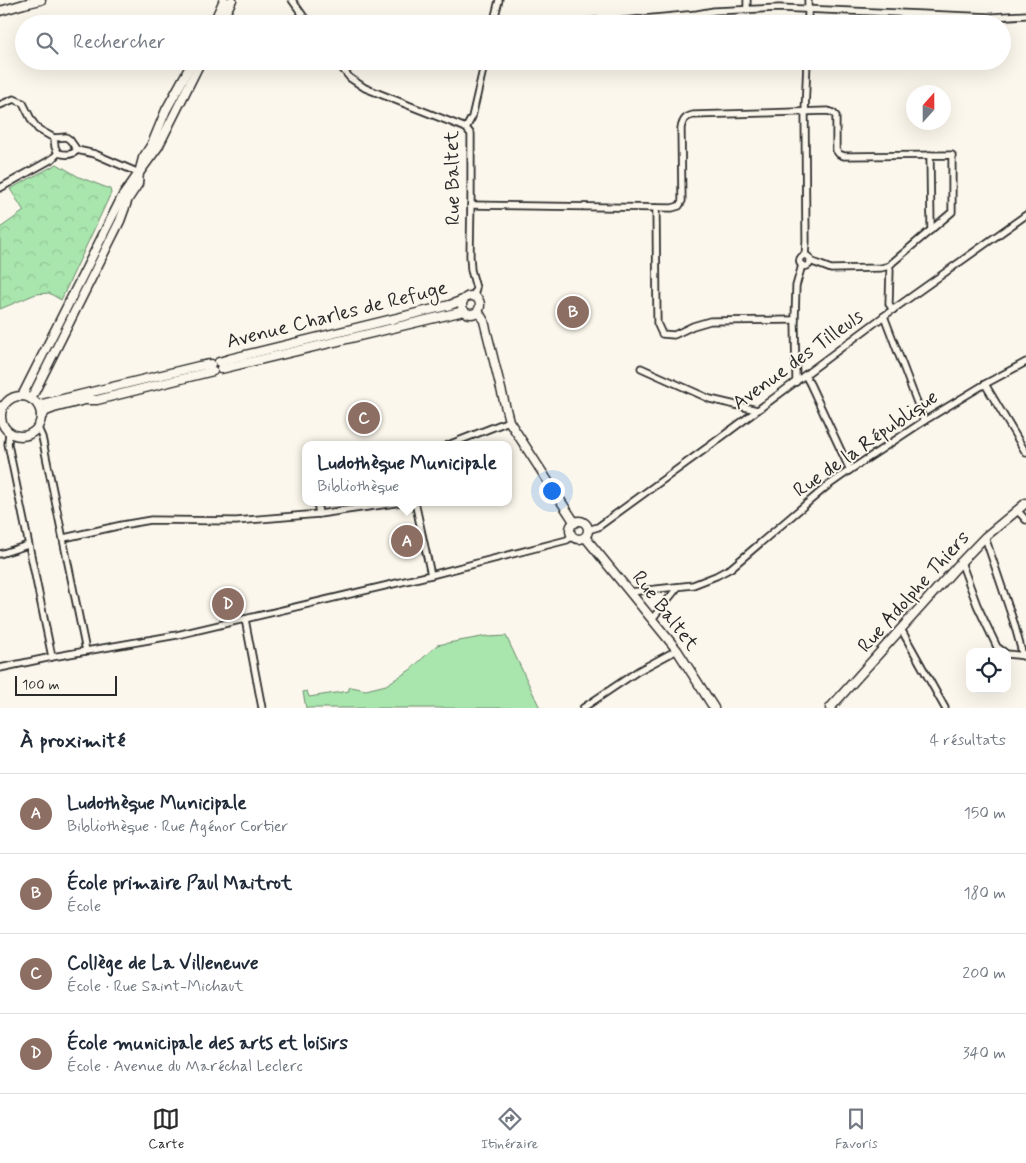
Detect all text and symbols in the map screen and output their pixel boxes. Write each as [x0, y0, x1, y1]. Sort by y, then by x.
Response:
search box [15, 15, 1011, 70]
icon: search [33, 29, 61, 57]
text: Rechercher [73, 30, 165, 55]
north arrow [906, 85, 951, 130]
street label: Rue Baltet [439, 130, 467, 226]
street label: Avenue Charles de Refuge [224, 274, 451, 357]
pin: B [557, 293, 589, 331]
street label: Avenue des Tilleuls [727, 303, 869, 417]
street label: Rue de la République [788, 384, 944, 504]
pin: C [348, 399, 380, 437]
popup [302, 441, 512, 506]
text: Ludothèque Municipale [317, 451, 497, 476]
text: Bibliothèque [317, 476, 399, 497]
your location [539, 478, 565, 504]
pin: A [391, 522, 423, 560]
street label: Rue Adolphe Thiers [852, 525, 976, 659]
street label: Rue Baltet [625, 565, 705, 657]
pin: D [212, 585, 244, 623]
map controls [966, 648, 1011, 693]
button: locate [966, 648, 1011, 693]
scale bar [15, 673, 118, 696]
text: 100 m [22, 676, 60, 694]
text: À proximité [20, 727, 126, 755]
text: 4 résultats [930, 730, 1006, 751]
text: Ludothèque Municipale [67, 791, 247, 816]
text: A [31, 803, 41, 824]
text: 150 m [964, 803, 1006, 824]
text: Bibliothèque · Rue Agénor Cortier [67, 816, 288, 837]
text: École primaire Paul Maitrot [67, 871, 292, 896]
text: B [31, 883, 41, 904]
text: 180 m [963, 883, 1006, 904]
text: École [67, 896, 101, 917]
text: Collège de La Villeneuve [67, 951, 258, 976]
text: C [30, 963, 42, 984]
text: 200 m [962, 963, 1006, 984]
text: École · Rue Saint-Michaut [67, 976, 244, 997]
text: École municipale des arts et loisirs [67, 1031, 348, 1056]
text: D [30, 1043, 42, 1064]
text: 340 m [962, 1043, 1006, 1064]
text: École · Avenue du Maréchal Leclerc [67, 1056, 303, 1077]
tab: Carte [148, 1105, 184, 1153]
tab: Itinéraire [481, 1105, 538, 1153]
tab: Favoris [835, 1105, 878, 1153]

